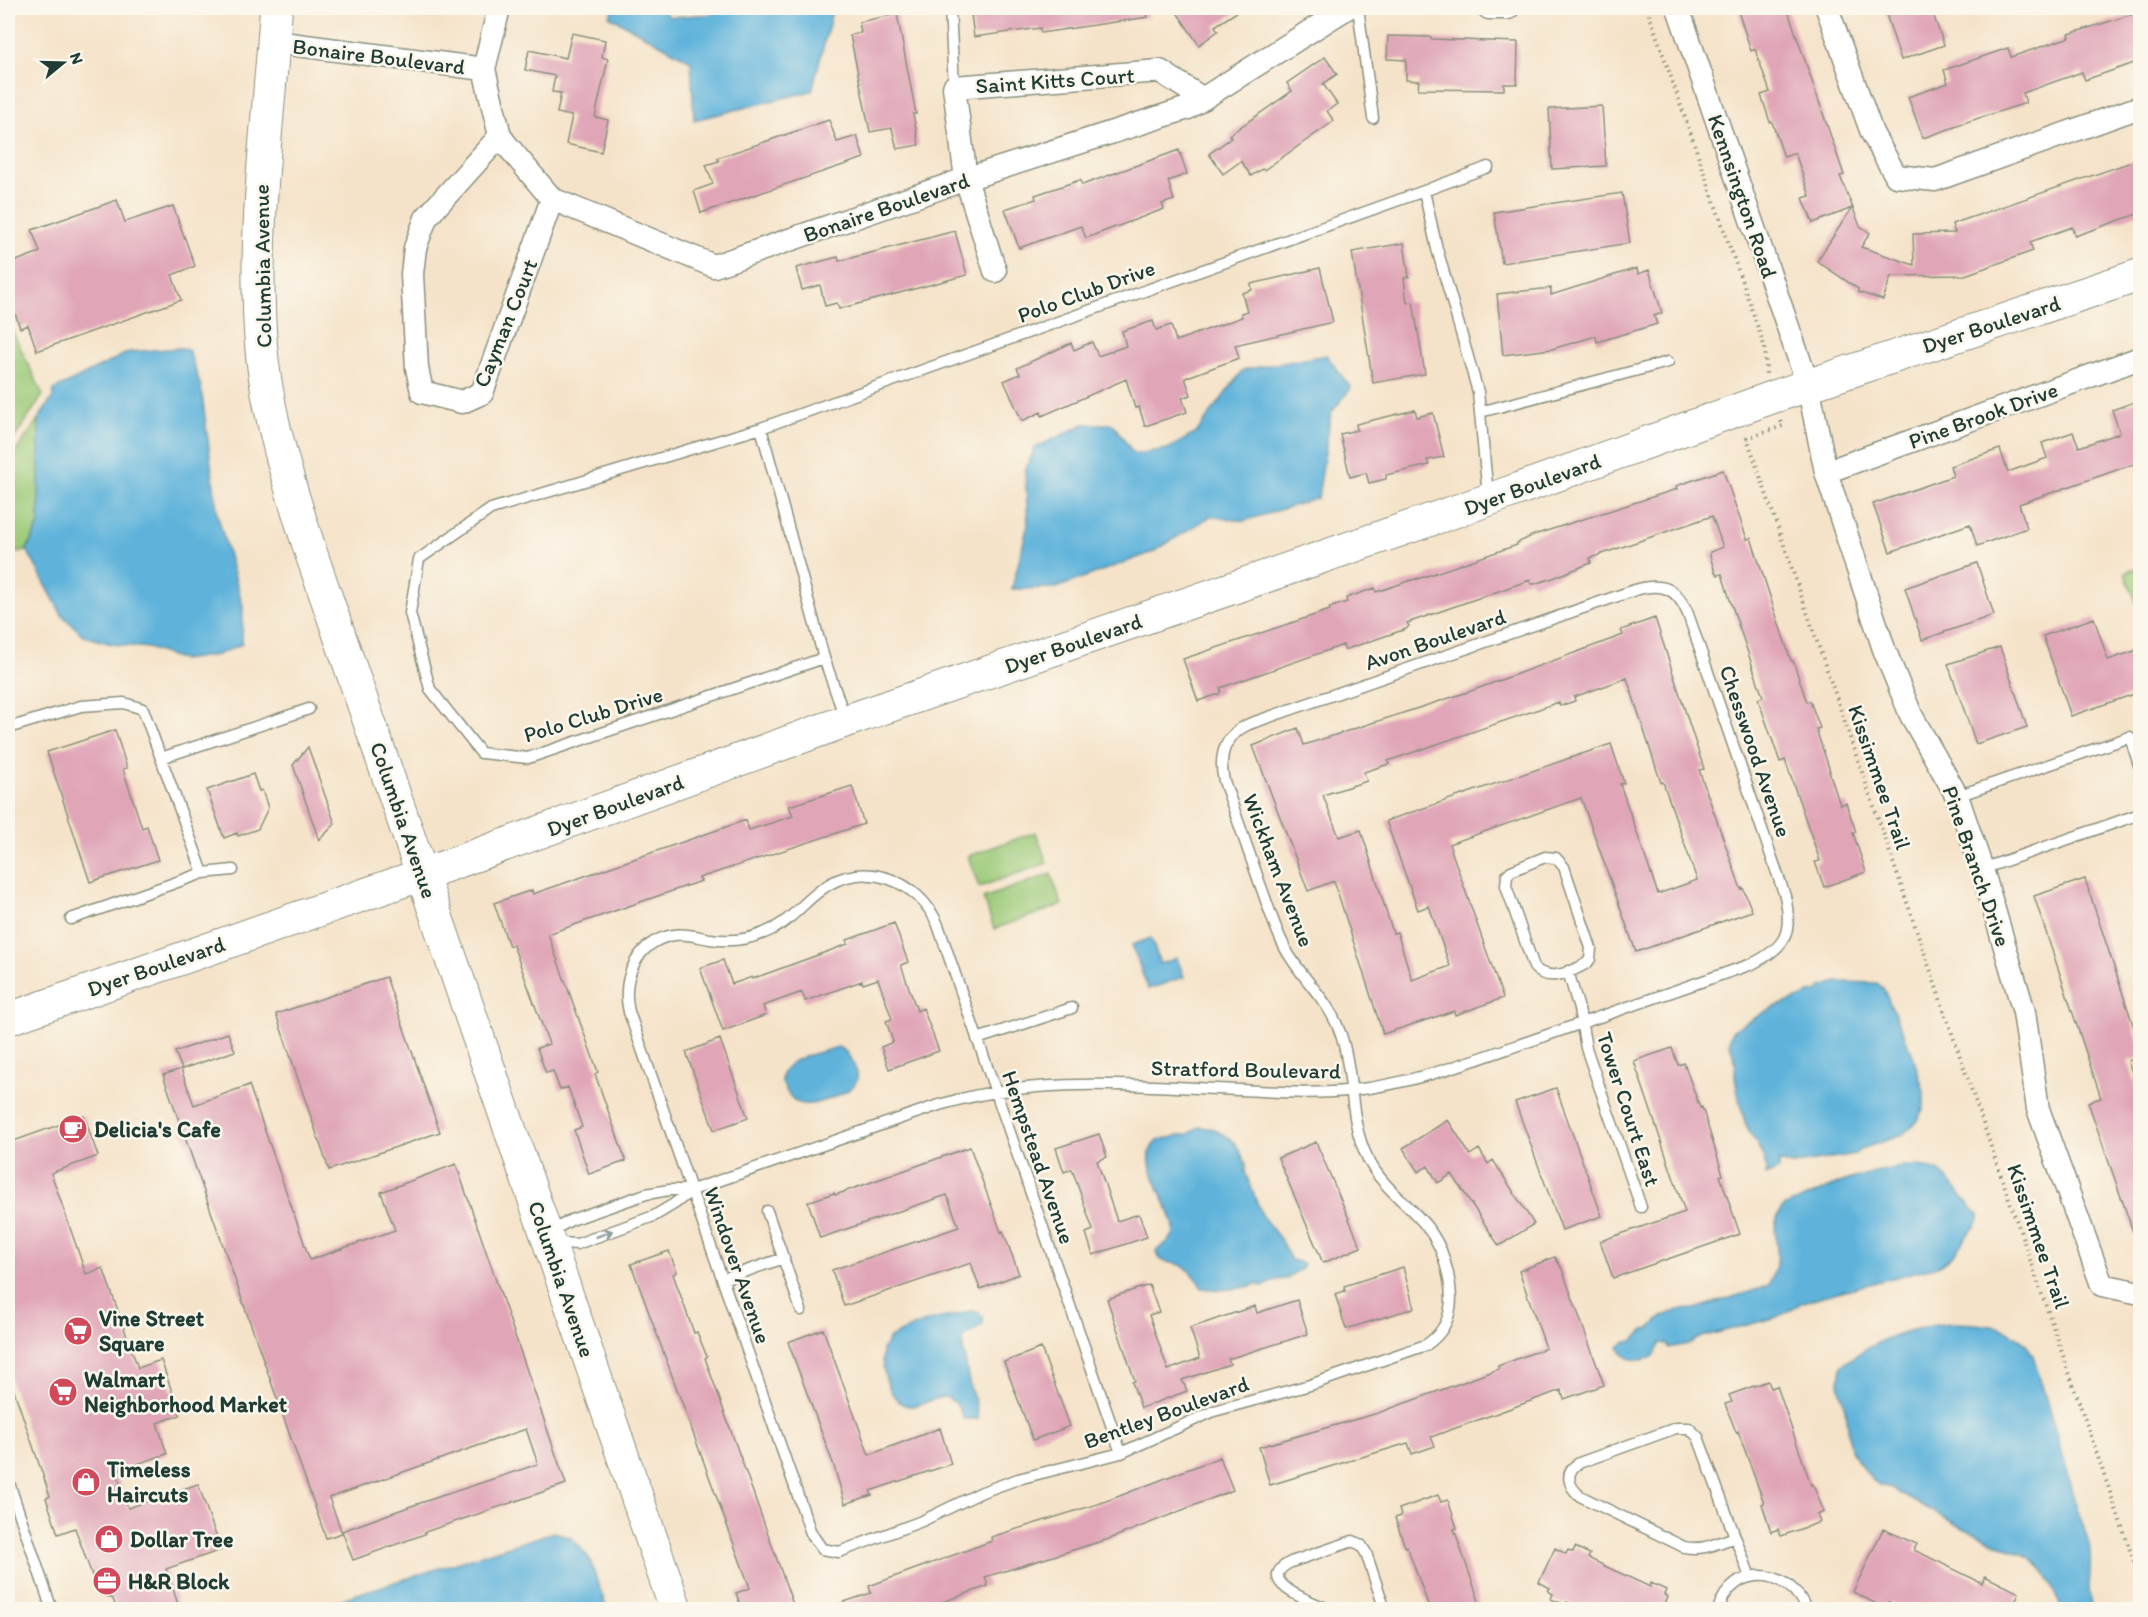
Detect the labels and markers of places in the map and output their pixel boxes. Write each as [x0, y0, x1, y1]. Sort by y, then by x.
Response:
cafe icon: Delicia's Cafe [57, 1113, 89, 1145]
place label: Delicia's Cafe [94, 1116, 221, 1143]
place label: Vine Street Square [99, 1305, 205, 1357]
supermarket icon: Vine Street Square [62, 1315, 94, 1347]
place label: Walmart Neighborhood Market [84, 1366, 288, 1418]
supermarket icon: Walmart Neighborhood Market [47, 1376, 79, 1408]
place label: Timeless Haircuts [106, 1456, 191, 1508]
shop icon: Timeless Haircuts [70, 1466, 102, 1498]
shop icon: Dollar Tree [93, 1523, 125, 1555]
place label: Dollar Tree [130, 1526, 233, 1553]
office icon: H&R Block [91, 1565, 123, 1597]
place label: H&R Block [128, 1568, 230, 1595]

